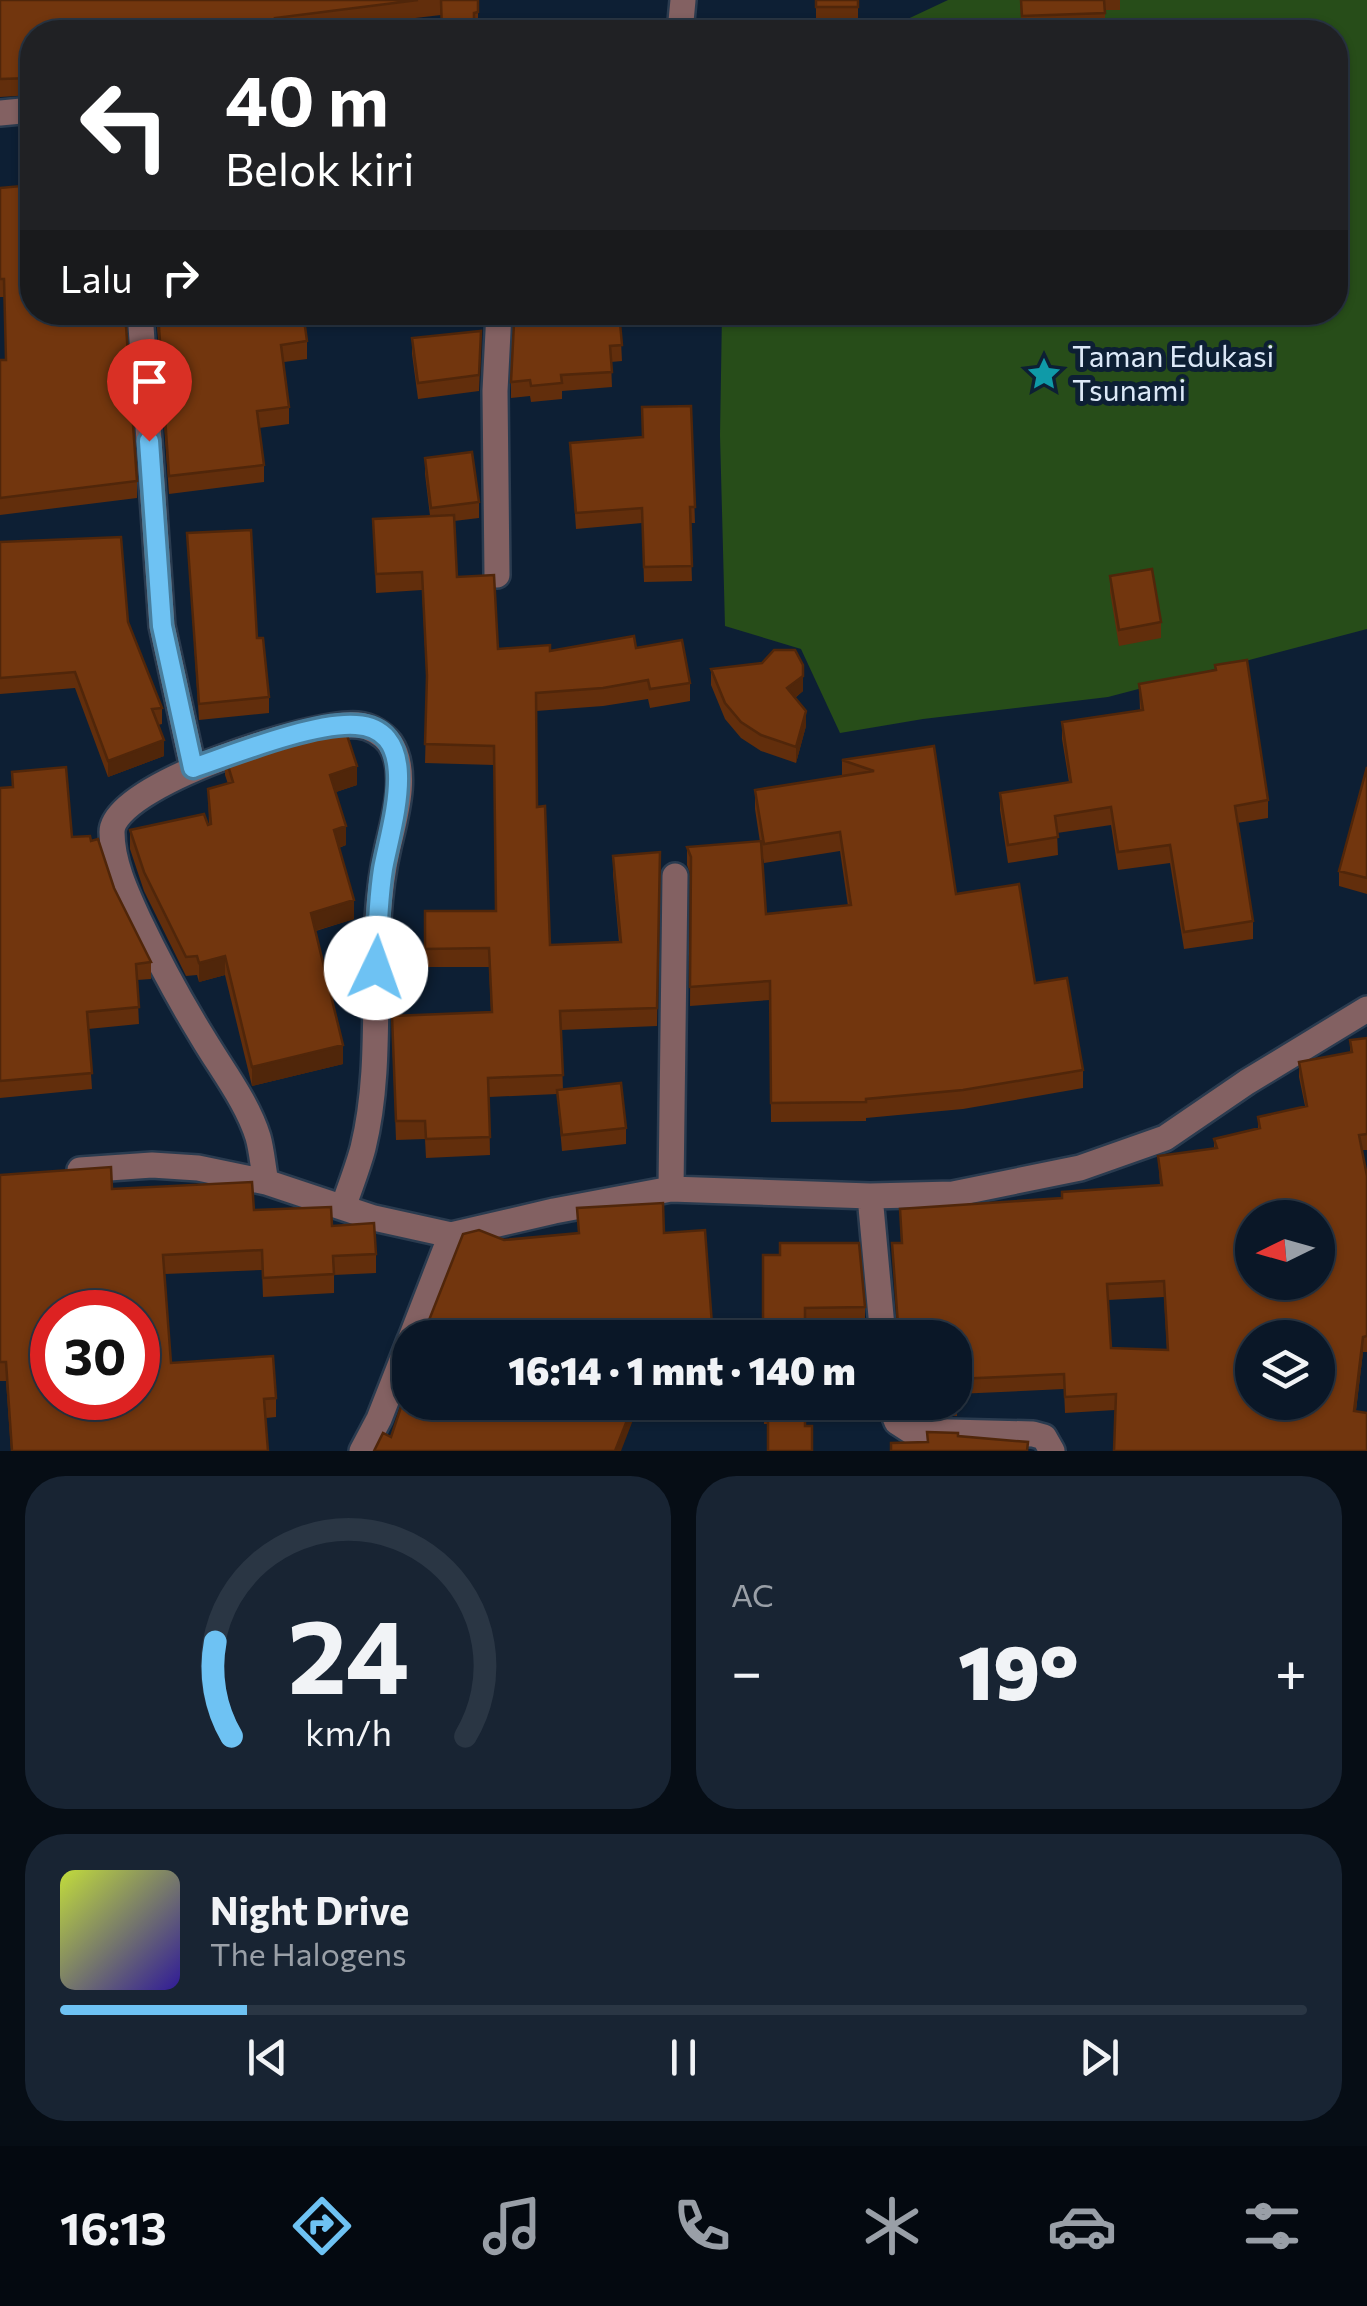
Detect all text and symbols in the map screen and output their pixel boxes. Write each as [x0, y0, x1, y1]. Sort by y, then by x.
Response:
text: 40 m [225, 55, 389, 140]
icon: left [60, 60, 190, 190]
text: Belok kiri [225, 140, 415, 195]
icon: right [153, 250, 208, 305]
text: Lalu [60, 254, 133, 301]
place label: Taman Edukasi Tsunami [1072, 336, 1274, 407]
pin [107, 339, 192, 442]
icon: arrive [122, 354, 177, 409]
place icon: Taman Edukasi Tsunami [1025, 355, 1063, 393]
position arrow [324, 916, 428, 1020]
north arrow [1235, 1200, 1335, 1300]
map controls [1235, 1200, 1335, 1420]
speed limit sign: 30 [30, 1290, 160, 1420]
button: layers [1235, 1320, 1335, 1420]
text: 16:14 · 1 mnt · 140 m [508, 1346, 856, 1393]
text: AC [731, 1574, 774, 1614]
text: 24 [287, 1588, 409, 1715]
text: 19° [958, 1624, 1079, 1715]
text: − [731, 1636, 762, 1703]
text: + [1275, 1636, 1307, 1703]
text: km/h [305, 1710, 391, 1753]
text: Night Drive [210, 1886, 409, 1933]
text: The Halogens [210, 1933, 407, 1973]
icon: previous [240, 2030, 295, 2085]
icon: pause [656, 2030, 711, 2085]
icon: next [1072, 2030, 1127, 2085]
icon: directions [287, 2191, 357, 2261]
icon: music [477, 2191, 547, 2261]
icon: phone [667, 2191, 737, 2261]
icon: climate [857, 2191, 927, 2261]
icon: car [1047, 2191, 1117, 2261]
icon: filters [1237, 2191, 1307, 2261]
text: 16:13 [60, 2199, 167, 2254]

